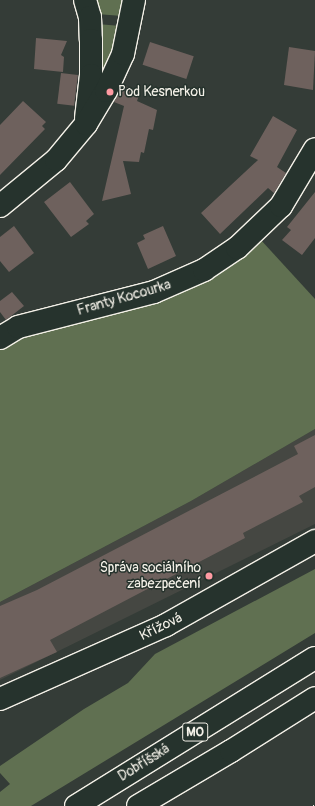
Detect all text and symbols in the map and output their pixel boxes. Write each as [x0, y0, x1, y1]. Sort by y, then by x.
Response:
place label: Pod Kesnerkou [118, 84, 205, 100]
marker: Pod Kesnerkou [105, 87, 115, 97]
street label: Franty Kocourka [75, 277, 173, 319]
place label: Správa sociálního zabezpečení [100, 560, 201, 592]
marker: Správa sociálního zabezpečení [204, 571, 214, 581]
street label: Křížová [137, 609, 185, 645]
road number: MO [182, 721, 208, 743]
street label: Dobříšská [115, 741, 173, 785]

